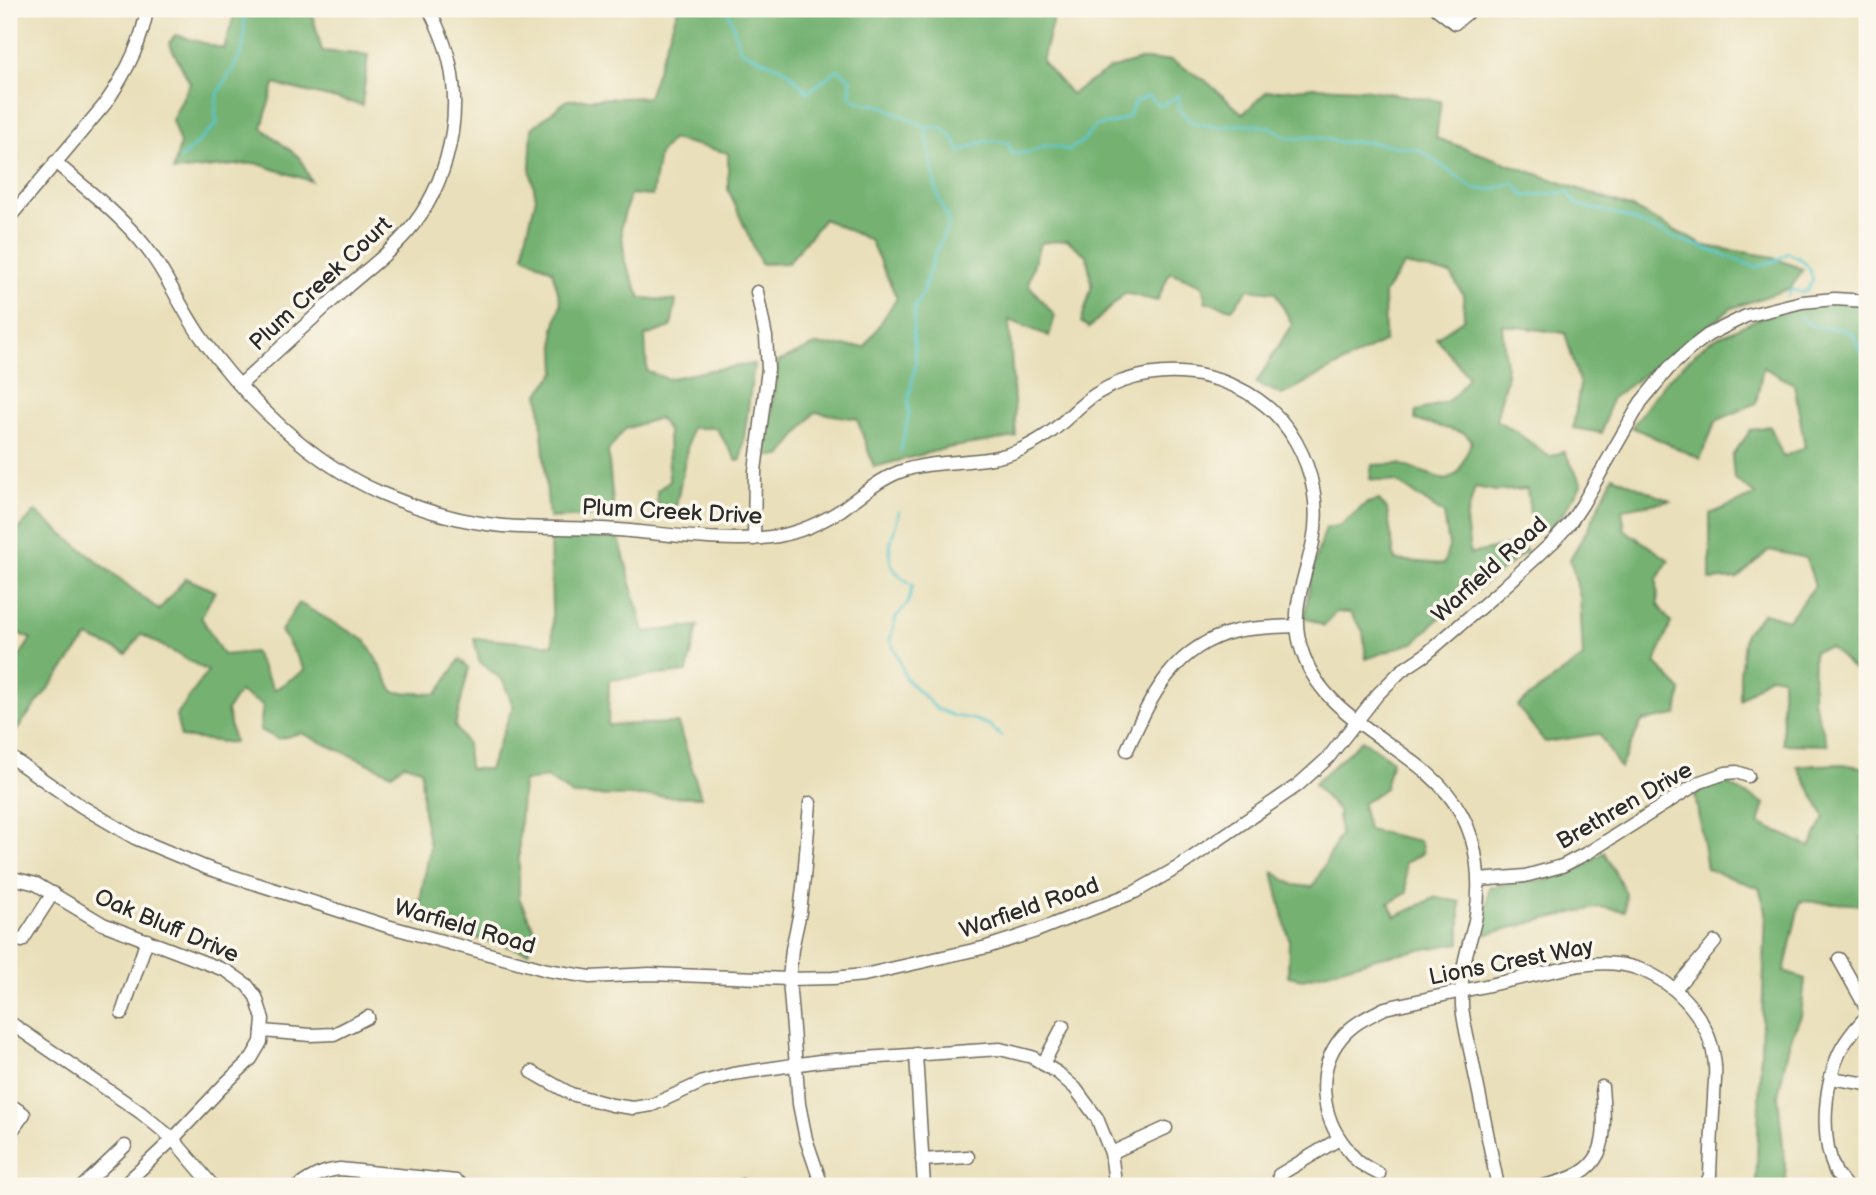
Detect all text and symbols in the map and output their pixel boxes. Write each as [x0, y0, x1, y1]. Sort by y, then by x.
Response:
street label: Plum Creek Court [244, 211, 398, 357]
street label: Plum Creek Drive [581, 493, 763, 531]
street label: Warfield Road [1426, 511, 1553, 629]
street label: Brethren Drive [1552, 756, 1697, 856]
street label: Warfield Road [956, 871, 1103, 945]
street label: Oak Bluff Drive [90, 883, 243, 969]
street label: Warfield Road [391, 893, 539, 961]
street label: Lions Crest Way [1427, 932, 1596, 992]

